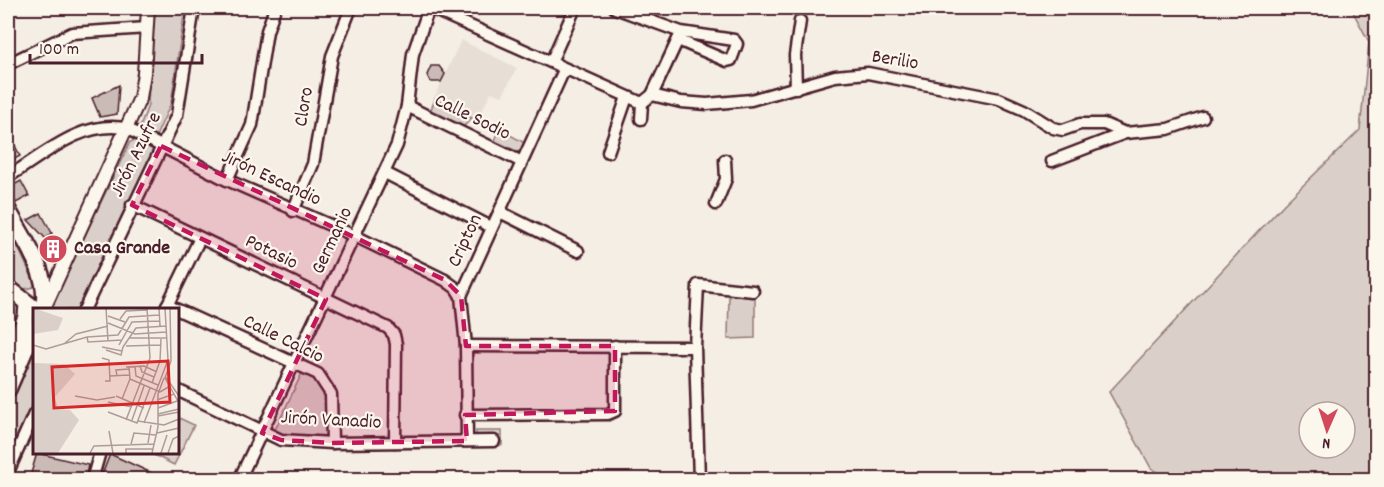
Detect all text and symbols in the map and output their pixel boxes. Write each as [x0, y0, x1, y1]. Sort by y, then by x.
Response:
scale bar [30, 27, 202, 65]
text: 100 m [39, 38, 79, 63]
street label: Berilio [870, 44, 920, 78]
street label: Cloro [288, 85, 322, 129]
street label: Calle Sodio [429, 87, 515, 149]
street label: Jirón Azufre [104, 108, 170, 202]
street label: Jirón Escandio [217, 144, 326, 214]
street label: Germanio [305, 203, 361, 279]
street label: Cripton [442, 210, 490, 272]
street label: Potasio [240, 228, 302, 278]
building icon: Casa Grande [37, 233, 69, 265]
place label: Casa Grande [74, 235, 170, 263]
inset map [33, 308, 178, 454]
street label: Calle Calcio [238, 308, 328, 372]
north arrow [1297, 400, 1357, 460]
street label: Jirón Vanadio [280, 404, 382, 438]
text: N [1322, 431, 1331, 454]

